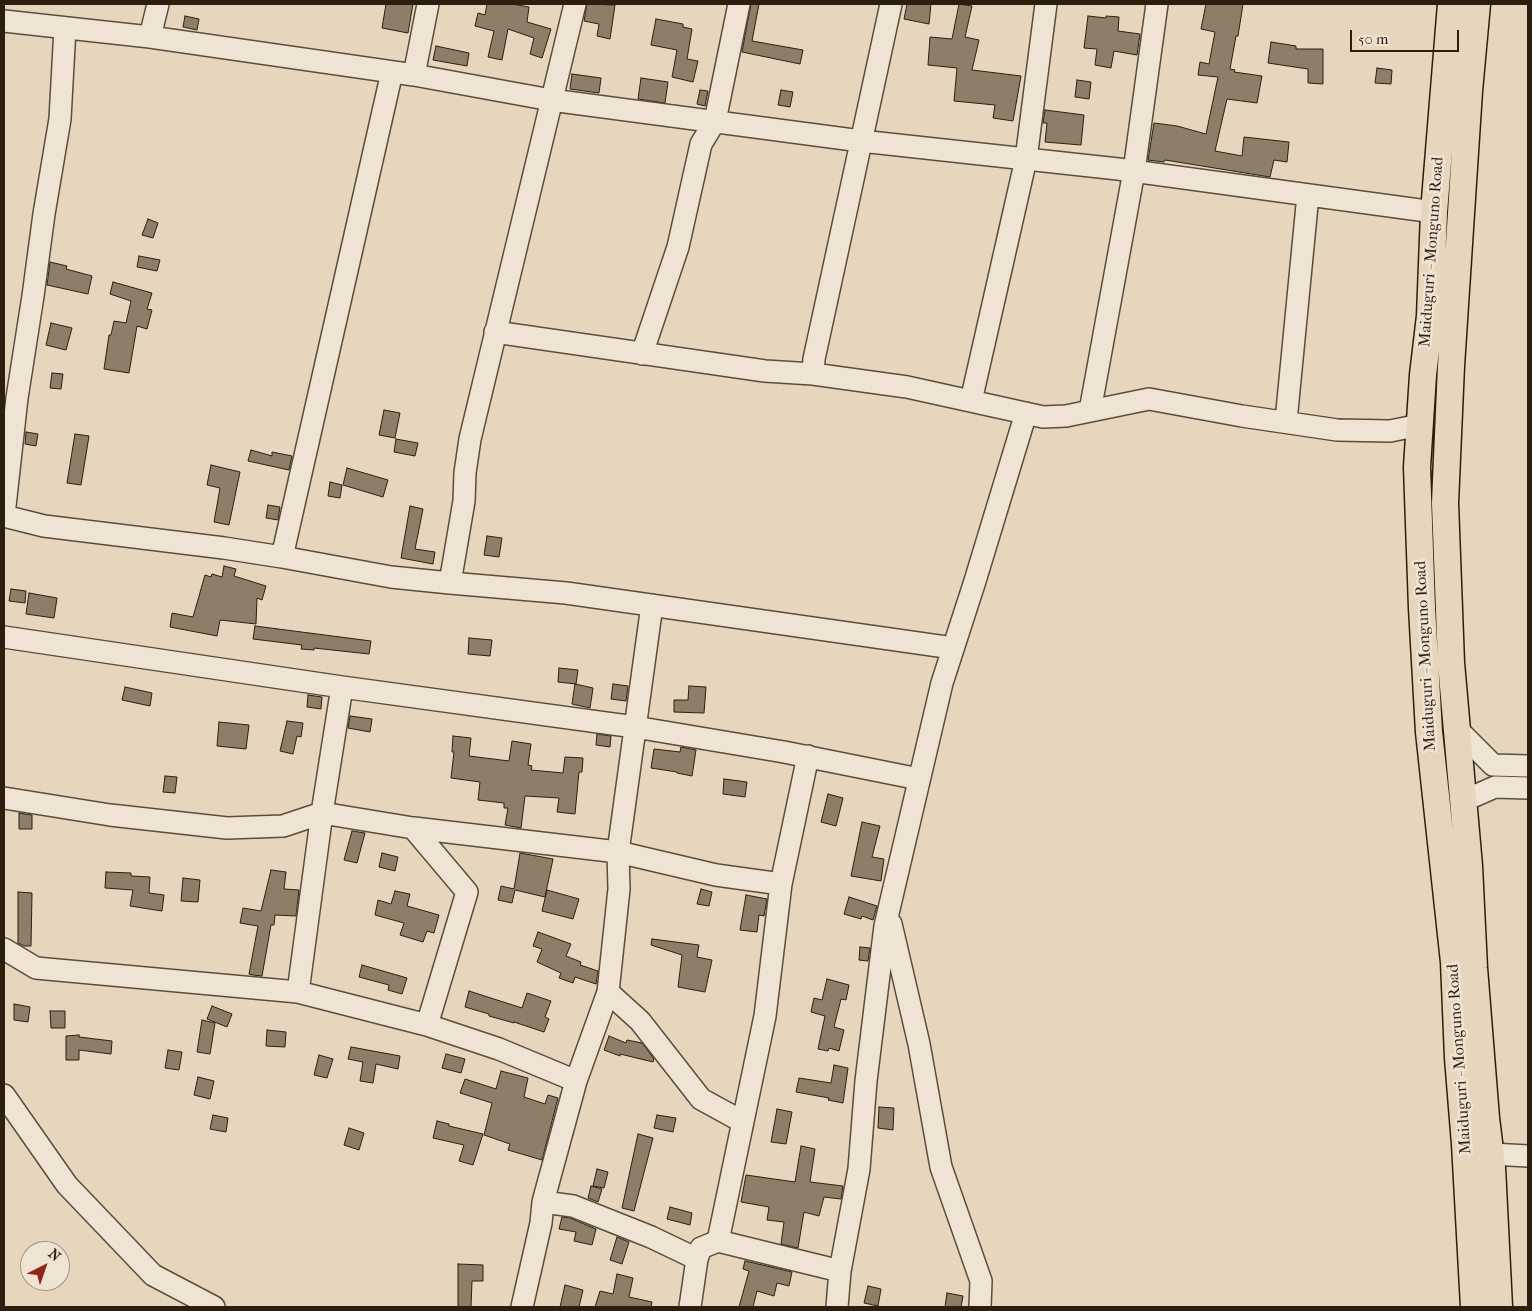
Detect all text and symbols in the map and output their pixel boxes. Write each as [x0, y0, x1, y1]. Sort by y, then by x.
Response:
scale bar [1352, 20, 1461, 52]
text: 50 m [1358, 30, 1388, 48]
street label: Maiduguri - Monguno Road [1416, 156, 1448, 348]
street label: Maiduguri - Monguno Road [1411, 560, 1441, 752]
street label: Maiduguri - Monguno Road [1444, 963, 1476, 1155]
north arrow [20, 1241, 70, 1291]
text: N [45, 1245, 64, 1265]

